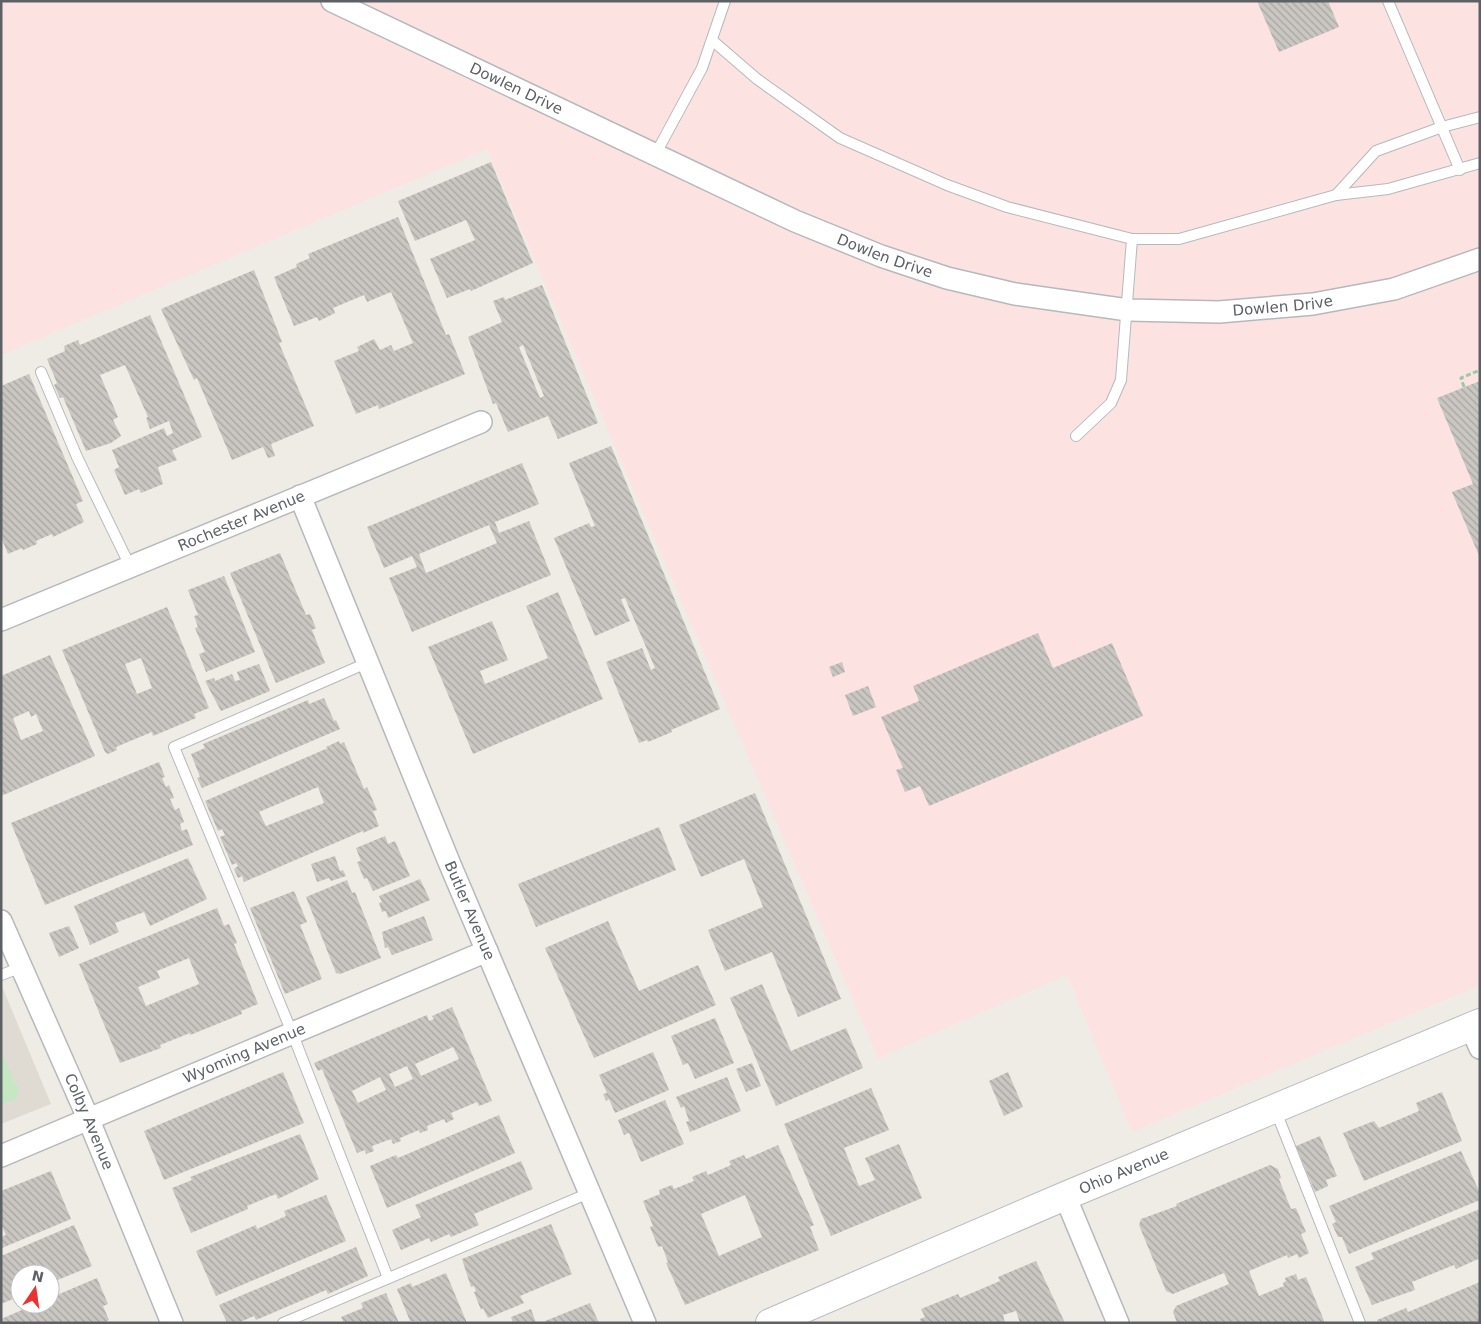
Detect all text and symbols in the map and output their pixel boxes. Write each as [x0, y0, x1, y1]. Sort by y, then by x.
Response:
street label: Dowlen Drive [467, 59, 566, 118]
street label: Dowlen Drive [834, 230, 935, 282]
street label: Dowlen Drive [1232, 292, 1334, 320]
street label: Rochester Avenue [175, 487, 307, 555]
street label: Butler Avenue [441, 858, 499, 963]
street label: Wyoming Avenue [180, 1020, 308, 1087]
street label: Colby Avenue [60, 1071, 117, 1172]
street label: Ohio Avenue [1076, 1145, 1171, 1198]
north arrow [10, 1264, 60, 1314]
text: N [30, 1267, 45, 1285]

